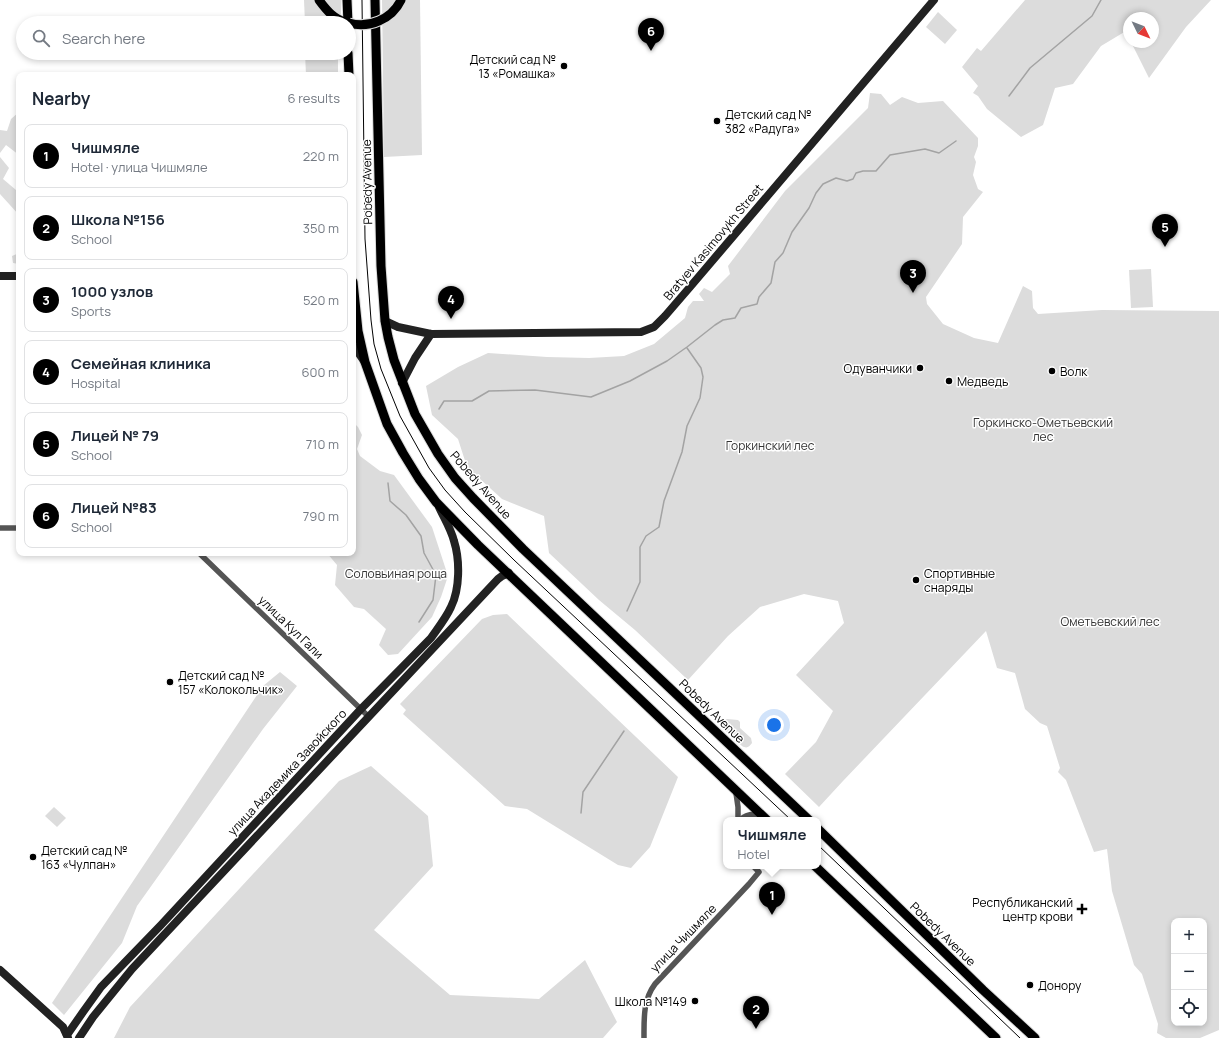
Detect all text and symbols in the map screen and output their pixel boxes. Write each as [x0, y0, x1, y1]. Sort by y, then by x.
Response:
north arrow [1123, 12, 1159, 48]
search box [16, 16, 356, 60]
pin: 6 [638, 18, 664, 51]
icon: search [30, 27, 52, 49]
text: Search here [62, 28, 145, 49]
place label: Детский сад № 13 «Ромашка» [469, 51, 556, 82]
marker: Детский сад № 13 «Ромашка» [559, 61, 569, 71]
text: Nearby [32, 87, 90, 110]
text: 6 results [288, 89, 340, 107]
place label: Детский сад № 382 «Радуга» [725, 106, 812, 137]
marker: Детский сад № 382 «Радуга» [712, 116, 722, 126]
text: Чишмяле [71, 137, 140, 158]
street label: Pobedy Avenue [358, 139, 376, 225]
text: 1 [43, 147, 49, 165]
text: 220 m [303, 147, 339, 165]
text: Hotel · улица Чишмяле [71, 158, 208, 176]
street label: Bratyev Kasimovykh Street [659, 180, 767, 304]
text: Школа №156 [71, 209, 165, 230]
pin: 5 [1152, 214, 1178, 247]
text: 2 [42, 219, 50, 237]
text: 350 m [303, 219, 339, 237]
text: School [71, 230, 112, 248]
pin: 3 [900, 260, 926, 293]
text: 1000 узлов [71, 281, 153, 302]
pin: 4 [438, 286, 464, 319]
text: 3 [42, 291, 50, 309]
text: 520 m [303, 291, 339, 309]
text: Sports [71, 302, 111, 320]
text: Семейная клиника [71, 353, 211, 374]
place label: Одуванчики [843, 360, 912, 377]
text: 4 [42, 363, 50, 381]
text: 600 m [301, 363, 339, 381]
marker: Одуванчики [915, 363, 925, 373]
place label: Волк [1060, 363, 1088, 380]
marker: Волк [1047, 366, 1057, 376]
place label: Медведь [957, 373, 1008, 390]
text: Hospital [71, 374, 121, 392]
marker: Медведь [944, 376, 954, 386]
park label: Горкинско-Ометьевский лес [973, 414, 1113, 445]
text: Лицей № 79 [71, 425, 159, 446]
text: 5 [42, 435, 50, 453]
text: 710 m [306, 435, 339, 453]
park label: Горкинский лес [726, 437, 815, 454]
text: School [71, 446, 112, 464]
street label: Pobedy Avenue [447, 447, 515, 523]
text: Лицей №83 [71, 497, 157, 518]
text: 6 [42, 507, 50, 525]
text: 790 m [303, 507, 339, 525]
text: School [71, 518, 112, 536]
park label: Соловьиная роща [345, 565, 447, 582]
place label: Спортивные снаряды [924, 565, 995, 596]
marker: Спортивные снаряды [911, 575, 921, 585]
street label: улица Кул Гали [255, 592, 327, 662]
park label: Ометьевский лес [1060, 613, 1160, 630]
place label: Детский сад № 157 «Колокольчик» [178, 667, 284, 698]
street label: Pobedy Avenue [675, 675, 749, 747]
marker: Детский сад № 157 «Колокольчик» [165, 677, 175, 687]
street label: улица Академика Завойского [224, 705, 350, 839]
your location [764, 715, 784, 735]
popup [723, 817, 821, 869]
text: Чишмяле [738, 824, 806, 845]
place label: Детский сад № 163 «Чулпан» [41, 842, 128, 873]
text: Hotel [738, 845, 770, 863]
marker: Детский сад № 163 «Чулпан» [28, 852, 38, 862]
pin: 1 [759, 882, 785, 915]
place label: Республиканский центр крови [972, 894, 1073, 925]
street label: Pobedy Avenue [906, 898, 980, 970]
street label: улица Чишмяле [646, 900, 720, 976]
marker: Республиканский центр крови [1076, 903, 1088, 915]
map controls [1171, 918, 1207, 1026]
button: + [1171, 918, 1207, 954]
button: − [1171, 954, 1207, 990]
place label: Донору [1038, 977, 1082, 994]
marker: Донору [1025, 980, 1035, 990]
button: locate [1171, 990, 1207, 1026]
place label: Школа №149 [615, 993, 687, 1010]
marker: Школа №149 [690, 996, 700, 1006]
pin: 2 [743, 996, 769, 1029]

